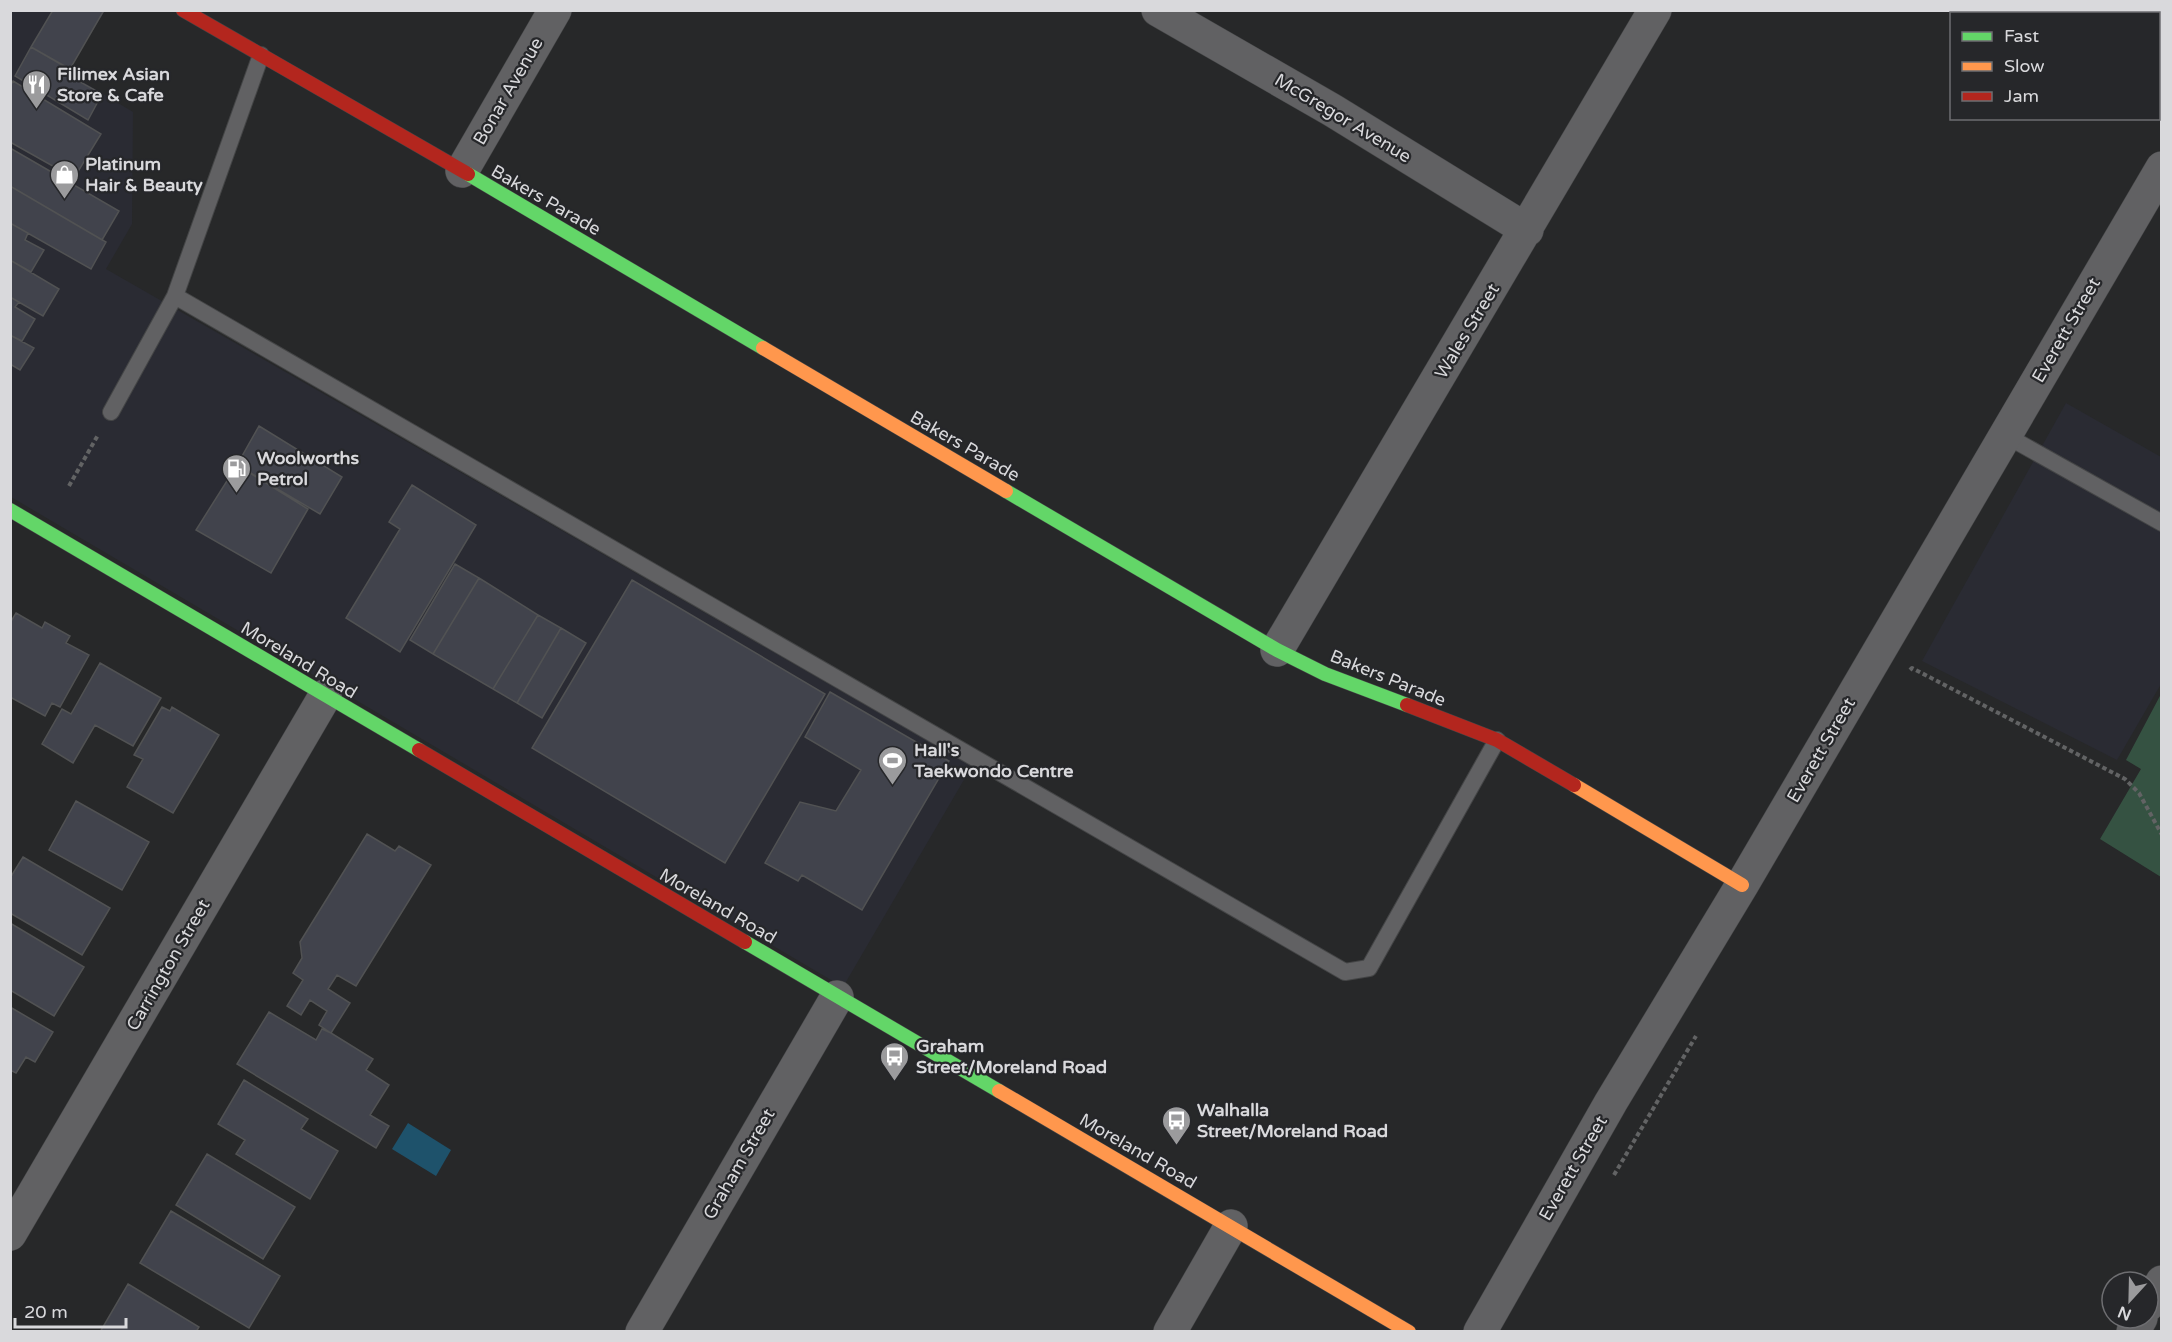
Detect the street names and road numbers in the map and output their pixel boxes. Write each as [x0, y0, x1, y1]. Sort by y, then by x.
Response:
street label: Bonar Avenue [468, 33, 548, 149]
street label: McGregor Avenue [1271, 69, 1415, 167]
street label: Bakers Parade [487, 160, 605, 240]
street label: Everett Street [2027, 274, 2105, 386]
street label: Wales Street [1430, 279, 1504, 383]
street label: Bakers Parade [906, 406, 1024, 486]
street label: Moreland Road [237, 617, 361, 703]
street label: Bakers Parade [1327, 645, 1449, 711]
street label: Everett Street [1782, 694, 1860, 806]
street label: Moreland Road [655, 864, 781, 948]
street label: Carrington Street [121, 895, 215, 1035]
street label: Graham Street [698, 1105, 780, 1223]
street label: Moreland Road [1075, 1109, 1201, 1193]
street label: Everett Street [1534, 1112, 1612, 1224]

